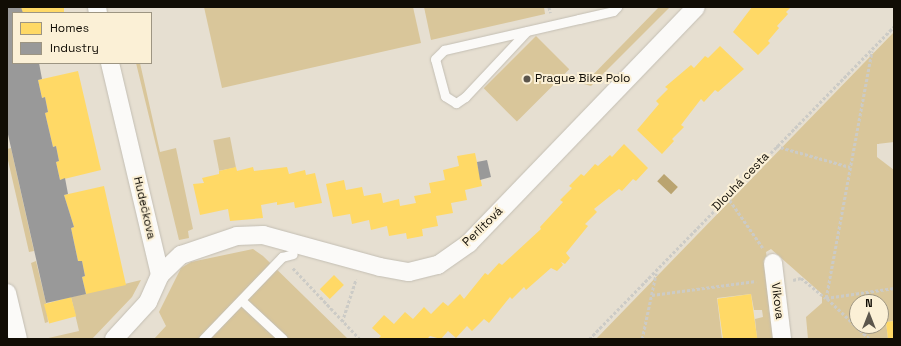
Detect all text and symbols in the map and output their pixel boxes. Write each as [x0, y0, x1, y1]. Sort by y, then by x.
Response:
legend [12, 12, 152, 64]
text: Homes [50, 20, 89, 36]
text: Industry [50, 40, 99, 56]
place label: Prague Bike Polo [535, 72, 630, 86]
marker: Prague Bike Polo [522, 74, 532, 84]
street label: Dlouhá cesta [709, 150, 773, 214]
street label: Hudečkova [130, 175, 158, 241]
street label: Perlitová [460, 204, 506, 250]
street label: Vikova [768, 282, 786, 320]
north arrow [849, 294, 889, 334]
text: N [865, 296, 873, 310]

